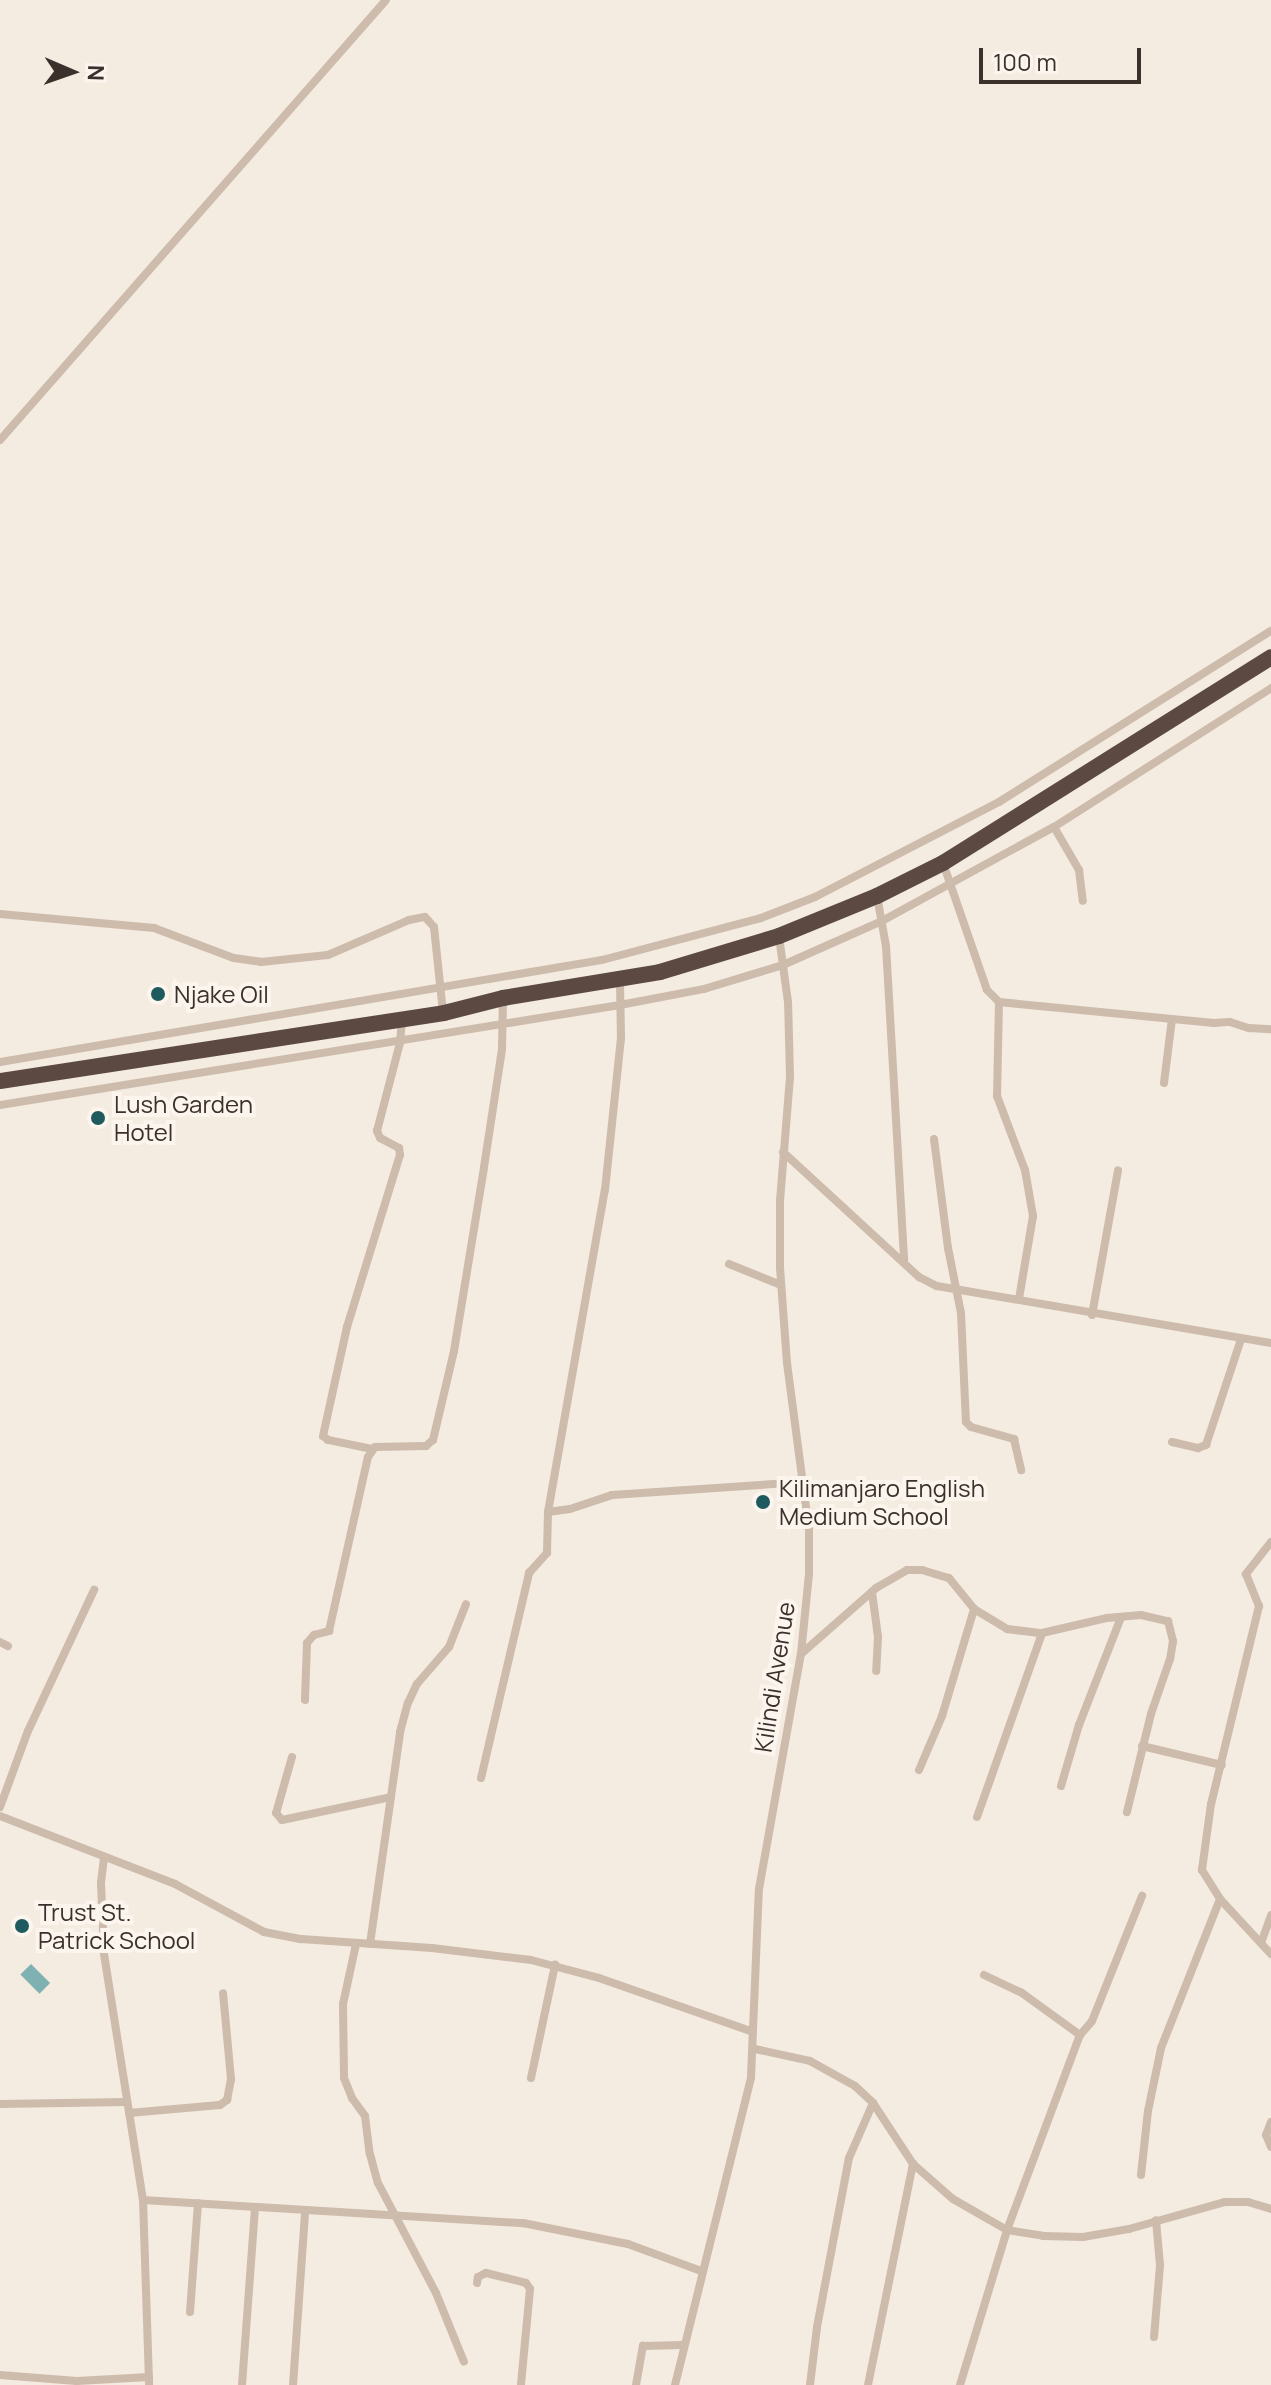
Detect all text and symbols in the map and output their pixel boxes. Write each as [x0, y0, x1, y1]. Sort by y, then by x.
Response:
north arrow [32, 32, 112, 112]
scale bar [983, 32, 1145, 82]
text: 100 m [993, 45, 1057, 78]
text: N [81, 64, 111, 81]
place label: Njake Oil [174, 980, 269, 1008]
marker: Njake Oil [149, 985, 167, 1003]
place label: Lush Garden Hotel [114, 1090, 253, 1146]
marker: Lush Garden Hotel [89, 1109, 107, 1127]
place label: Kilimanjaro English Medium School [779, 1474, 985, 1530]
marker: Kilimanjaro English Medium School [754, 1493, 772, 1511]
street label: Kilindi Avenue [748, 1600, 800, 1754]
place label: Trust St. Patrick School [38, 1898, 195, 1954]
marker: Trust St. Patrick School [13, 1917, 31, 1935]

